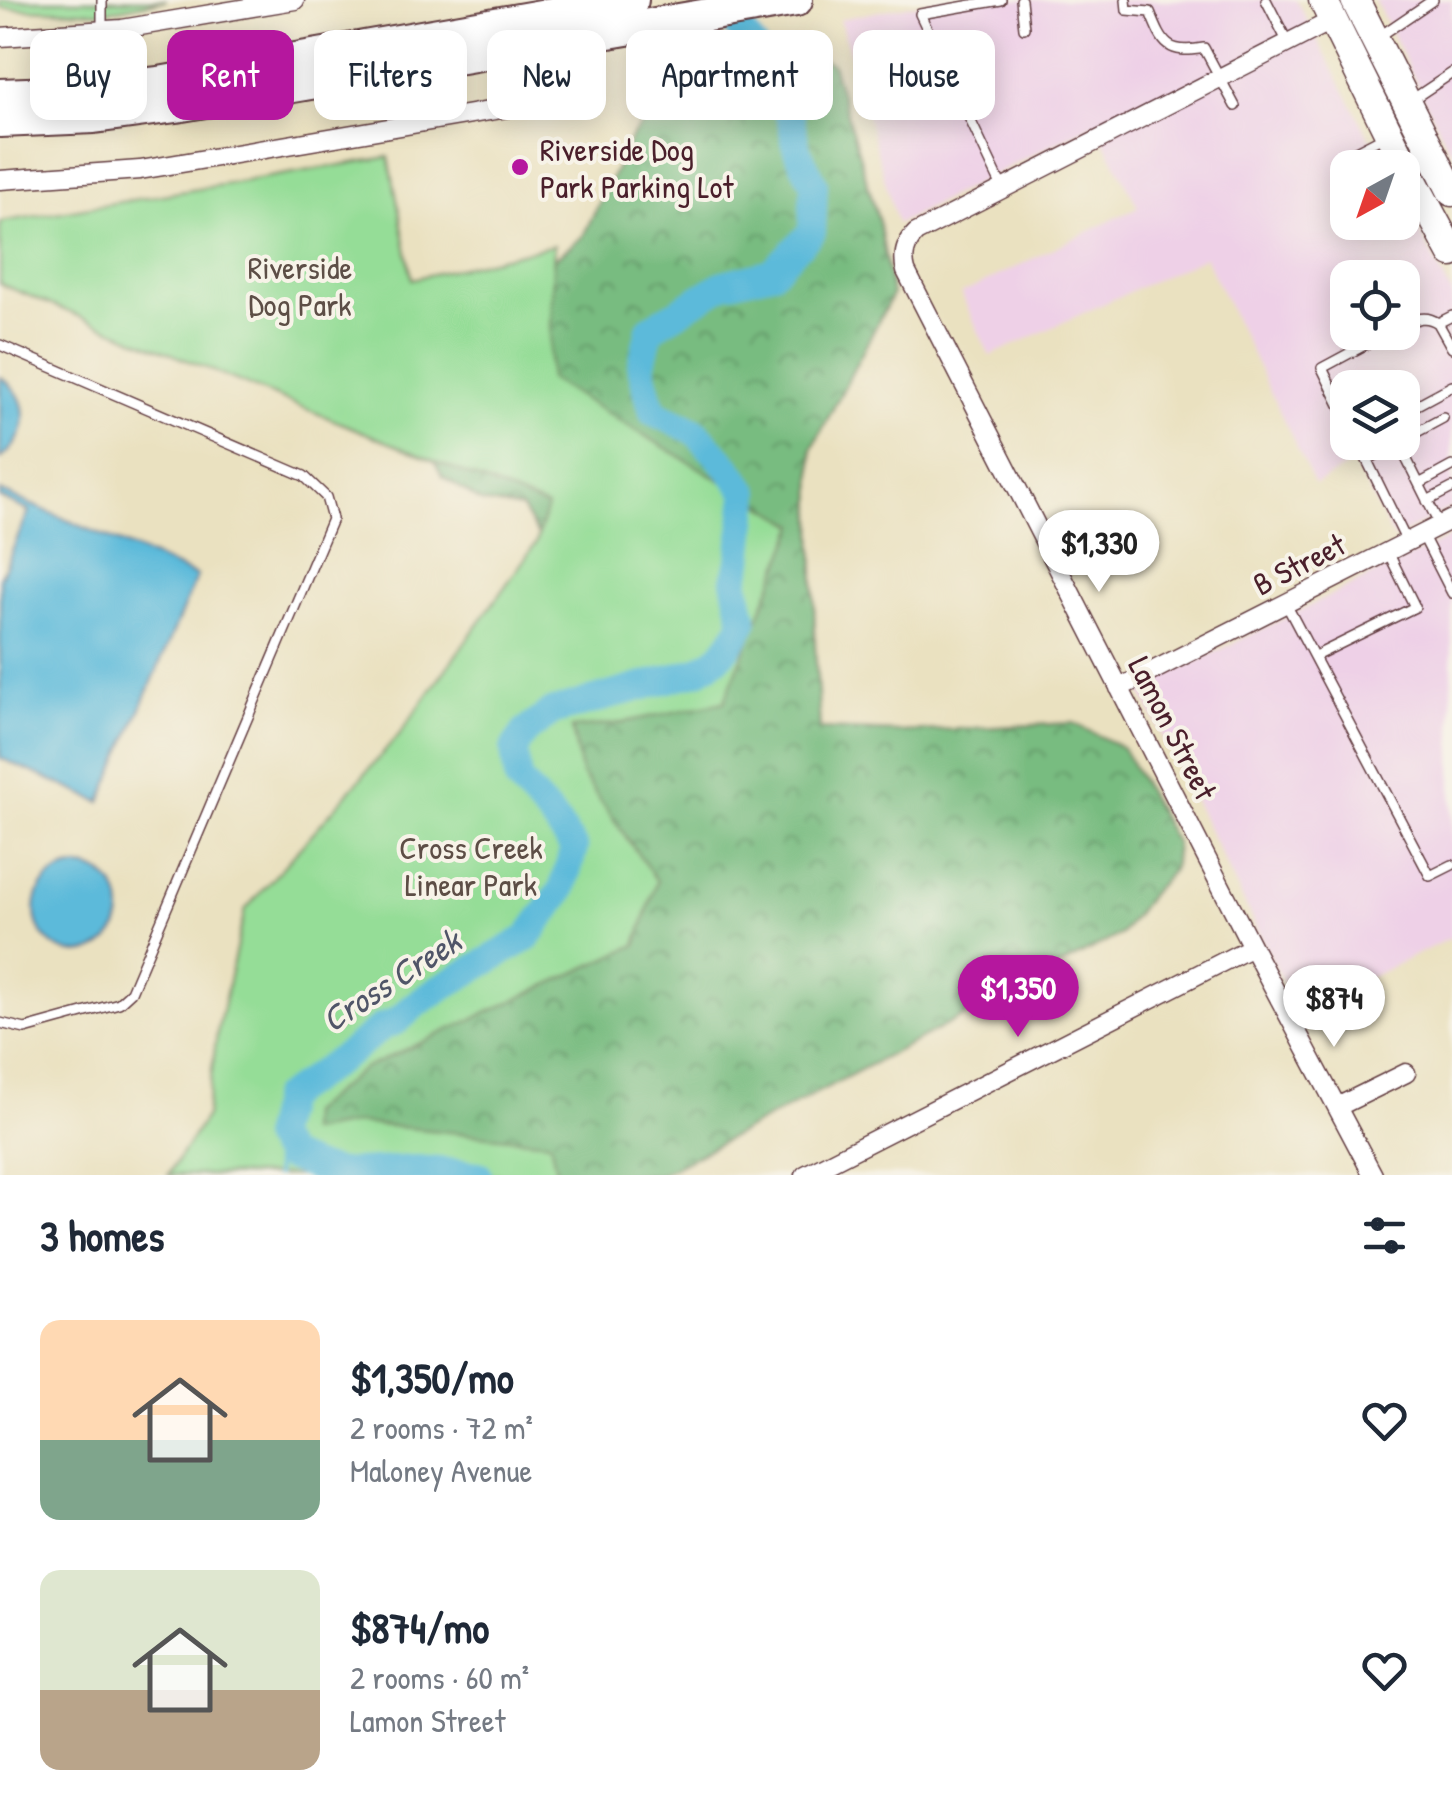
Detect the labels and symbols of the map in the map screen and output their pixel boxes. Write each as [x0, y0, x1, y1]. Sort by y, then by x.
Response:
place label: Riverside Dog Park Parking Lot [540, 128, 734, 208]
north arrow [1330, 150, 1420, 240]
marker: Riverside Dog Park Parking Lot [509, 156, 531, 178]
park label: Riverside Dog Park [248, 246, 352, 326]
pin: $1,330 [1018, 510, 1180, 595]
street label: B Street [1246, 522, 1353, 605]
street label: Lamon Street [1119, 649, 1228, 808]
park label: Cross Creek Linear Park [399, 826, 543, 906]
water label: Cross Creek [312, 916, 472, 1042]
pin: $1,350 [937, 955, 1099, 1040]
pin: $874 [1275, 965, 1393, 1050]

